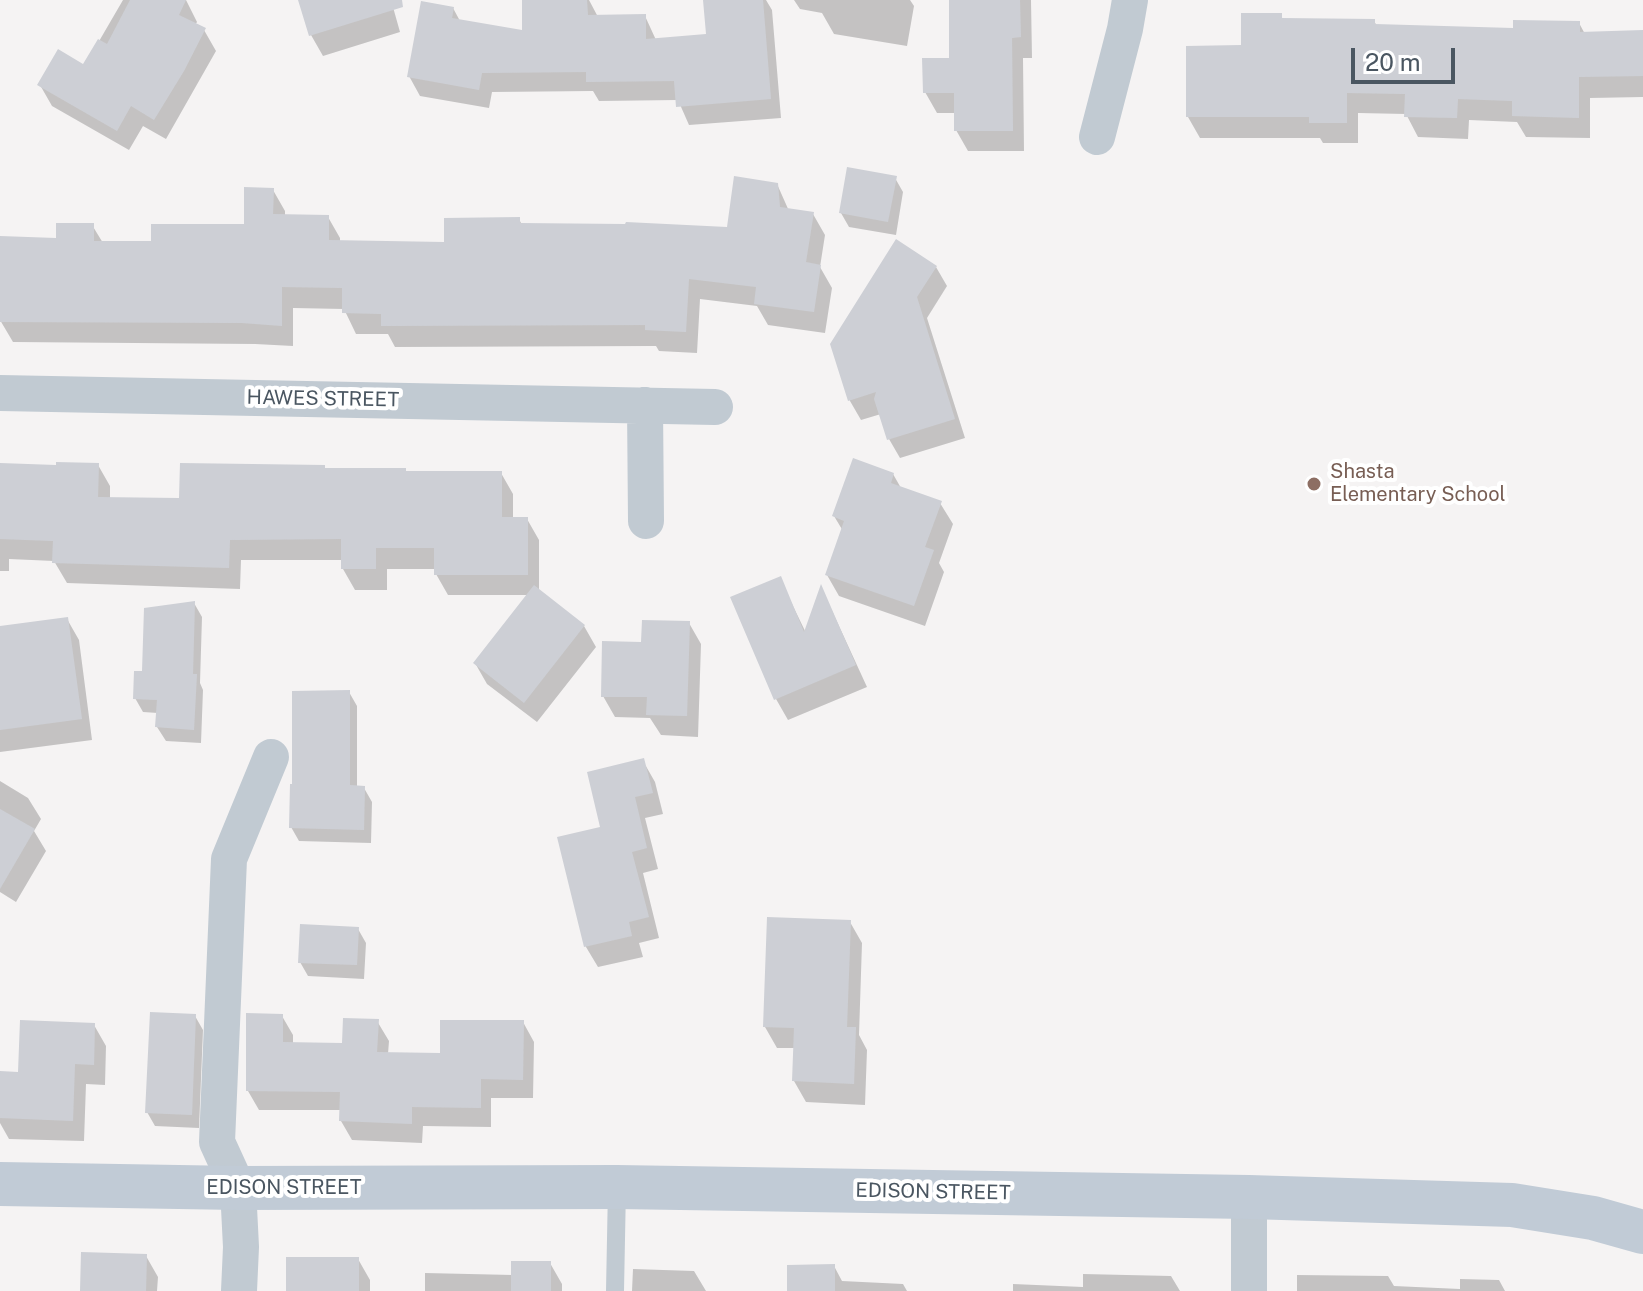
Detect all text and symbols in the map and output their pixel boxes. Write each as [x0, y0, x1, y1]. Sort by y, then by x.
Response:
scale bar [1355, 32, 1459, 82]
text: 20 m [1365, 48, 1421, 76]
street label: HAWES STREET [246, 386, 400, 412]
place label: Shasta Elementary School [1330, 460, 1506, 507]
marker: Shasta Elementary School [1305, 475, 1323, 493]
street label: EDISON STREET [206, 1176, 362, 1200]
street label: EDISON STREET [855, 1179, 1011, 1205]

